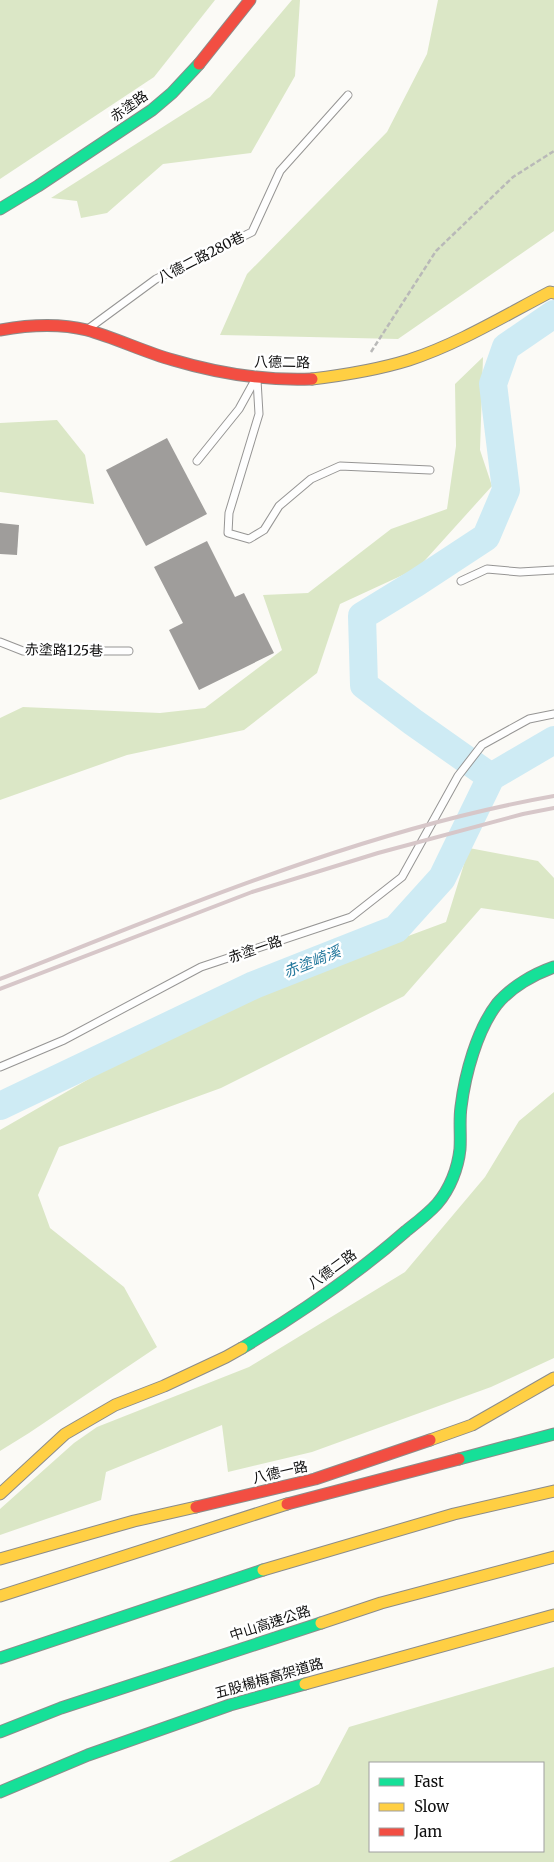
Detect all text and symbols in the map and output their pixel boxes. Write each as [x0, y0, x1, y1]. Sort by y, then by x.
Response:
street label: 赤塗路 [107, 87, 151, 125]
street label: 八德二路280巷 [154, 227, 248, 287]
street label: 八德二路 [254, 353, 310, 371]
street label: 赤塗路125巷 [25, 640, 103, 660]
street label: 赤塗一路 [226, 931, 284, 967]
water label: 赤塗崎溪 [280, 941, 345, 982]
street label: 八德二路 [304, 1245, 360, 1293]
street label: 八德一路 [251, 1457, 309, 1487]
street label: 中山高速公路 [227, 1601, 313, 1645]
street label: 五股楊梅高架道路 [213, 1654, 325, 1702]
legend [369, 1762, 544, 1852]
text: Fast [414, 1772, 444, 1791]
text: Slow [414, 1797, 449, 1816]
text: Jam [413, 1822, 442, 1841]

